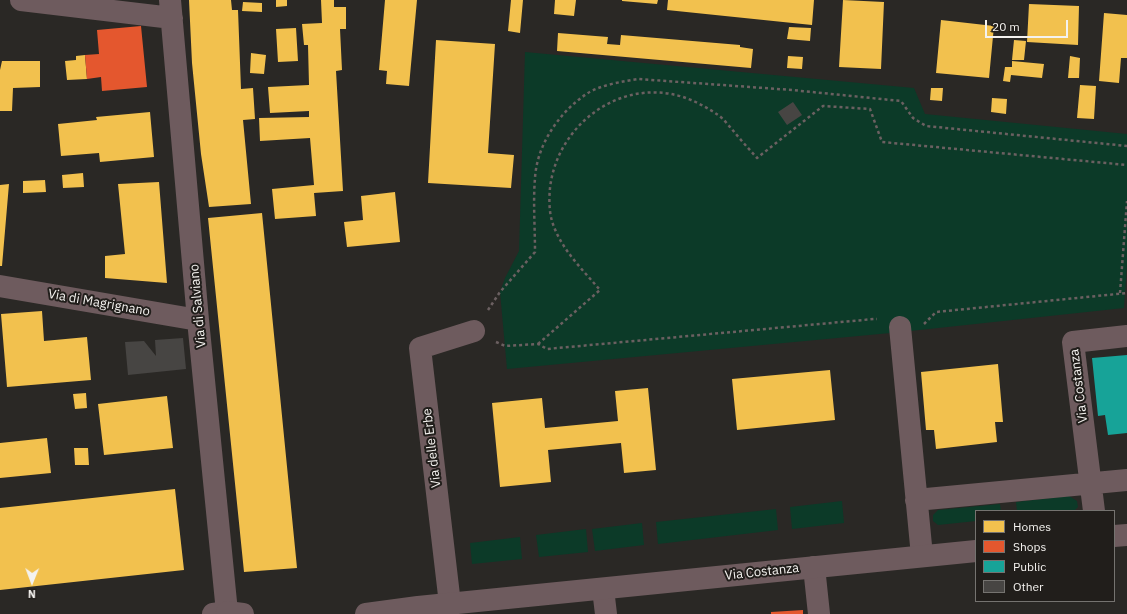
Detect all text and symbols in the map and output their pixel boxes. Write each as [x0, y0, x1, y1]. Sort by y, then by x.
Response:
scale bar [987, 12, 1070, 38]
text: 20 m [992, 19, 1020, 34]
street label: Via di Salviano [187, 263, 209, 349]
street label: Via di Magrignano [47, 286, 151, 320]
street label: Via Costanza [1067, 348, 1091, 424]
street label: Via delle Erbe [419, 407, 445, 489]
legend [975, 510, 1115, 602]
text: Homes [1013, 519, 1051, 534]
text: Shops [1013, 539, 1046, 554]
text: Public [1013, 559, 1046, 574]
street label: Via Costanza [724, 560, 800, 584]
north arrow [12, 562, 52, 602]
text: Other [1013, 579, 1044, 594]
text: N [28, 587, 36, 601]

